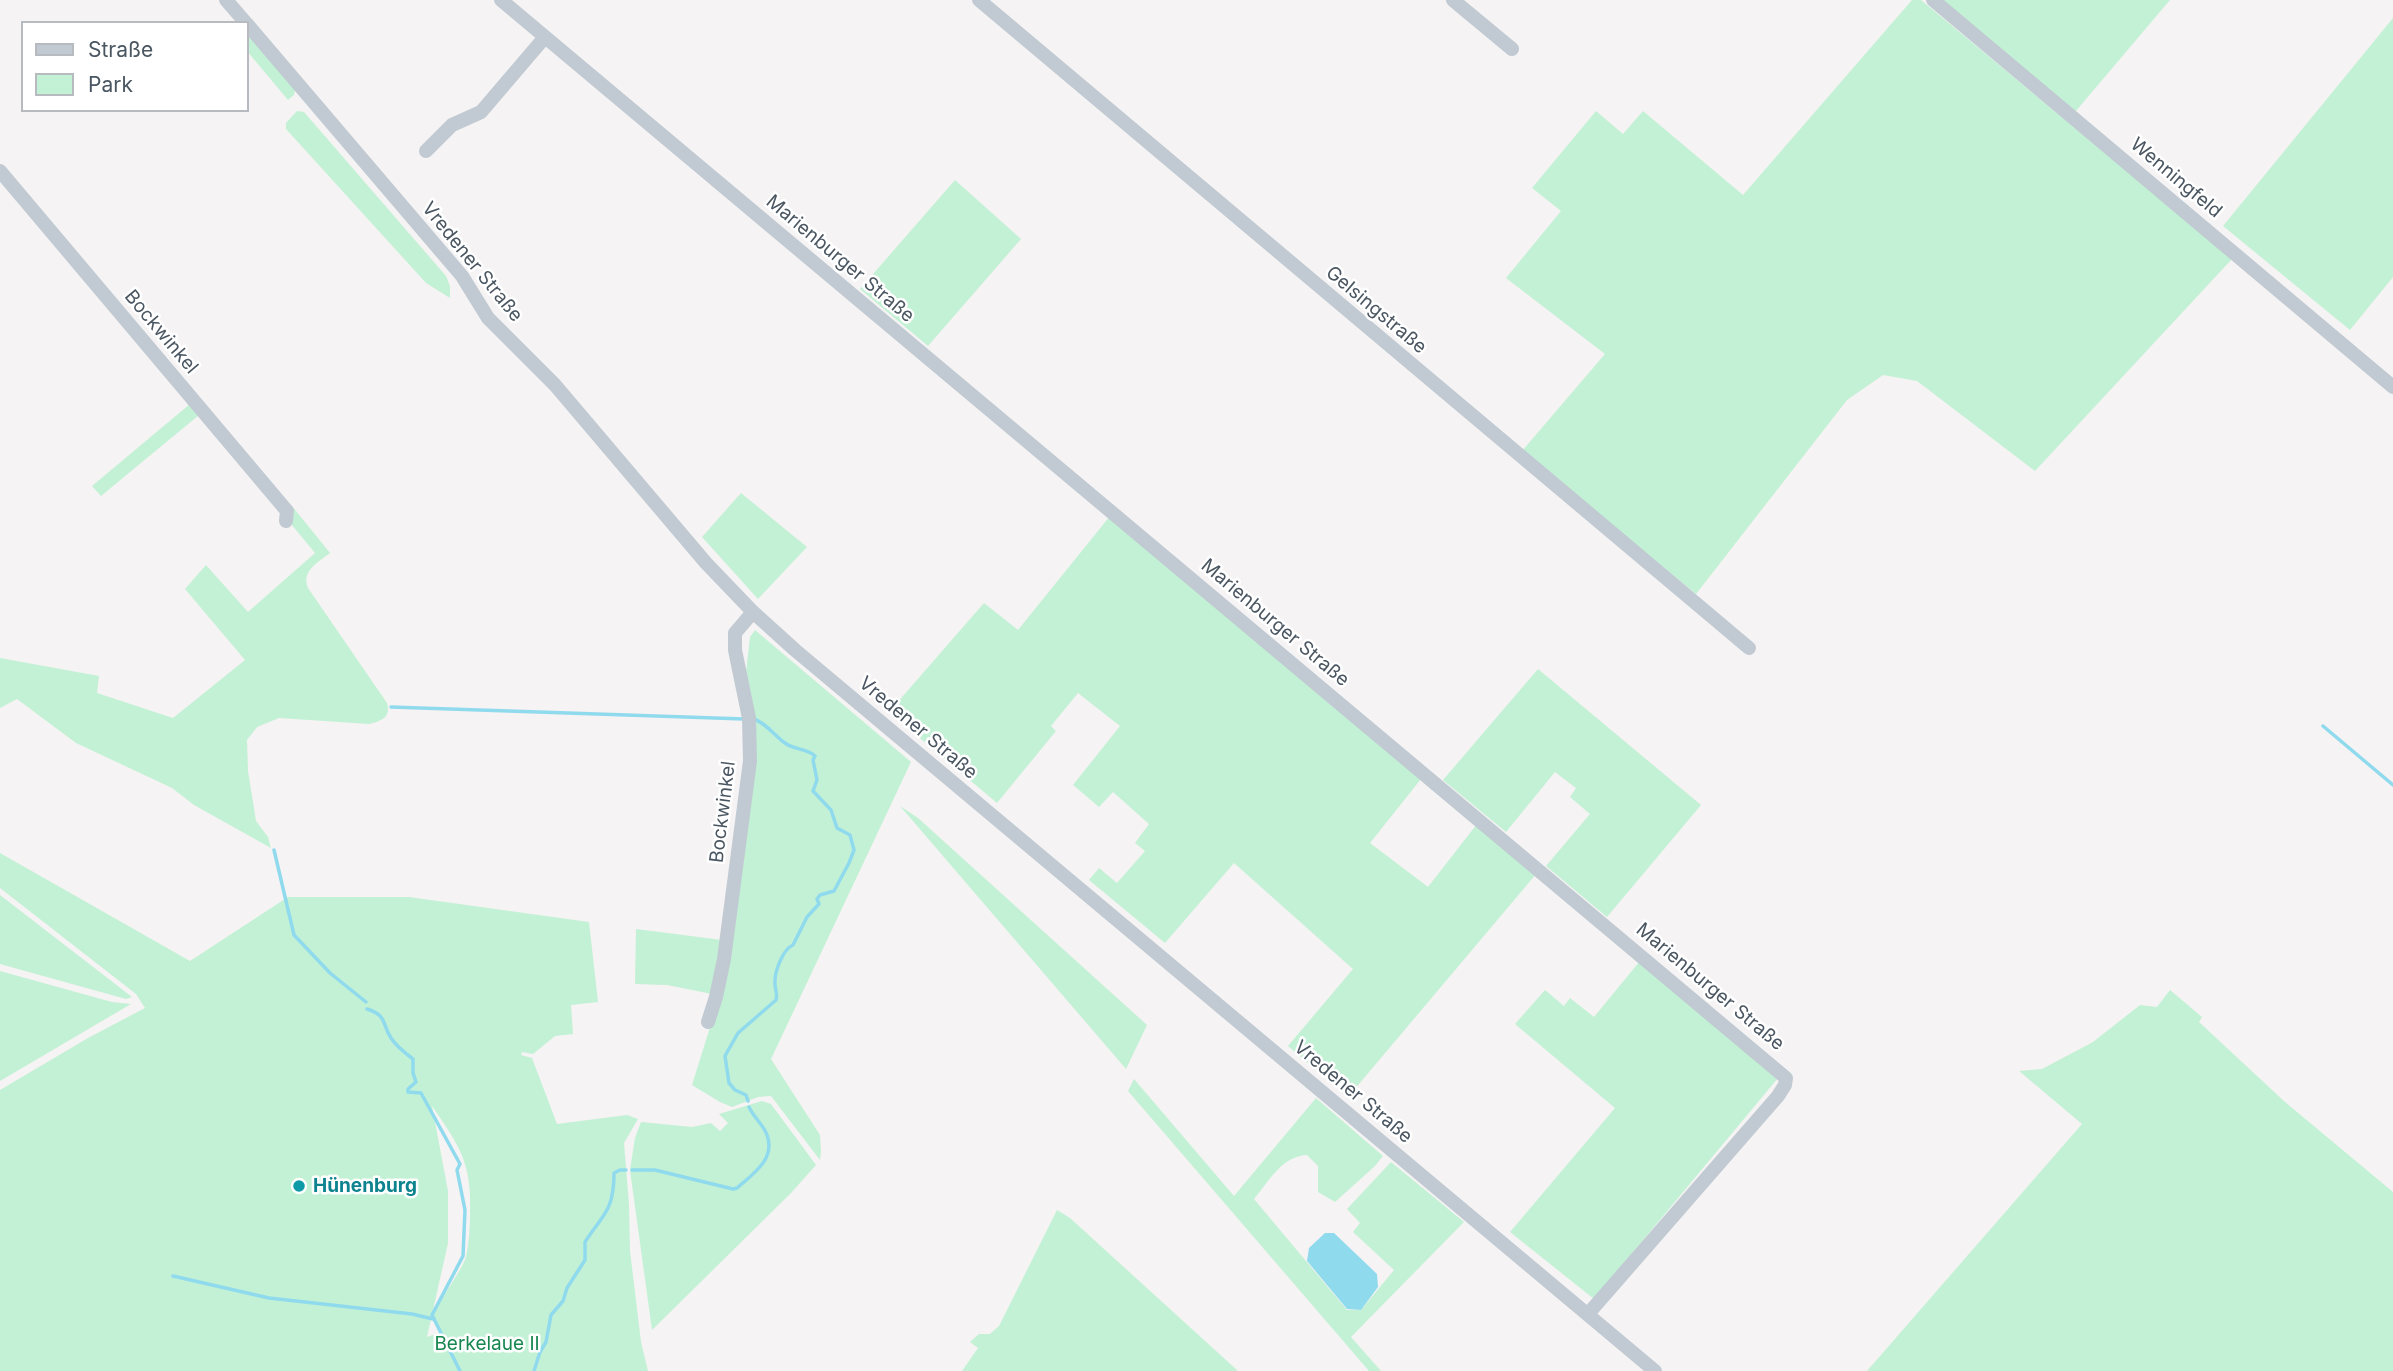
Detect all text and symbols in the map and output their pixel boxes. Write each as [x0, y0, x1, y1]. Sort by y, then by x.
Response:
legend [21, 21, 248, 112]
text: Straße [88, 37, 153, 62]
text: Park [88, 72, 133, 97]
street label: Wenningfeld [2126, 133, 2226, 223]
street label: Marienburger Straße [761, 190, 919, 328]
street label: Vredener Straße [417, 197, 527, 327]
street label: Gelsingstraße [1321, 261, 1431, 359]
street label: Bockwinkel [119, 286, 203, 378]
street label: Marienburger Straße [1196, 554, 1354, 692]
street label: Vredener Straße [854, 672, 982, 784]
street label: Bockwinkel [705, 760, 741, 864]
street label: Marienburger Straße [1631, 918, 1789, 1056]
street label: Vredener Straße [1289, 1036, 1417, 1148]
place label: Hünenburg [313, 1175, 417, 1197]
marker: Hünenburg [291, 1178, 307, 1194]
park label: Berkelaue II [434, 1333, 540, 1355]

